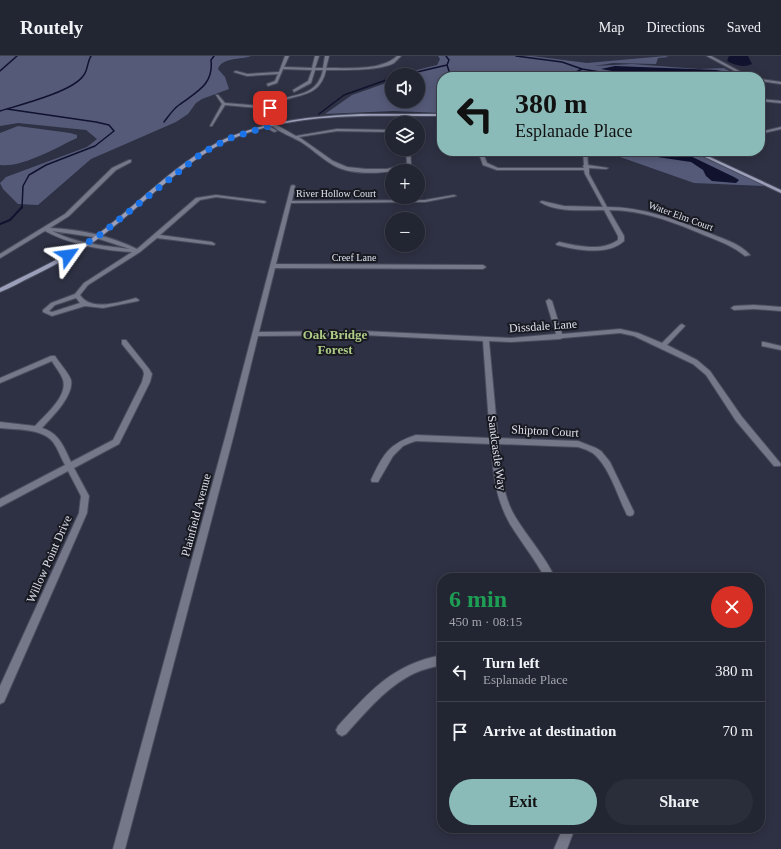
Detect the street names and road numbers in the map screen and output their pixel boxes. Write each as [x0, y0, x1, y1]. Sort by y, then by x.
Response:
street label: River Hollow Court [296, 188, 376, 199]
street label: Water Elm Court [647, 199, 715, 233]
street label: Creef Lane [332, 252, 377, 263]
street label: Dissdale Lane [508, 317, 578, 335]
street label: Sandcastle Way [485, 414, 509, 492]
street label: Shipton Court [511, 422, 580, 440]
street label: Plainfield Avenue [178, 472, 214, 558]
street label: Willow Point Drive [23, 513, 75, 605]

